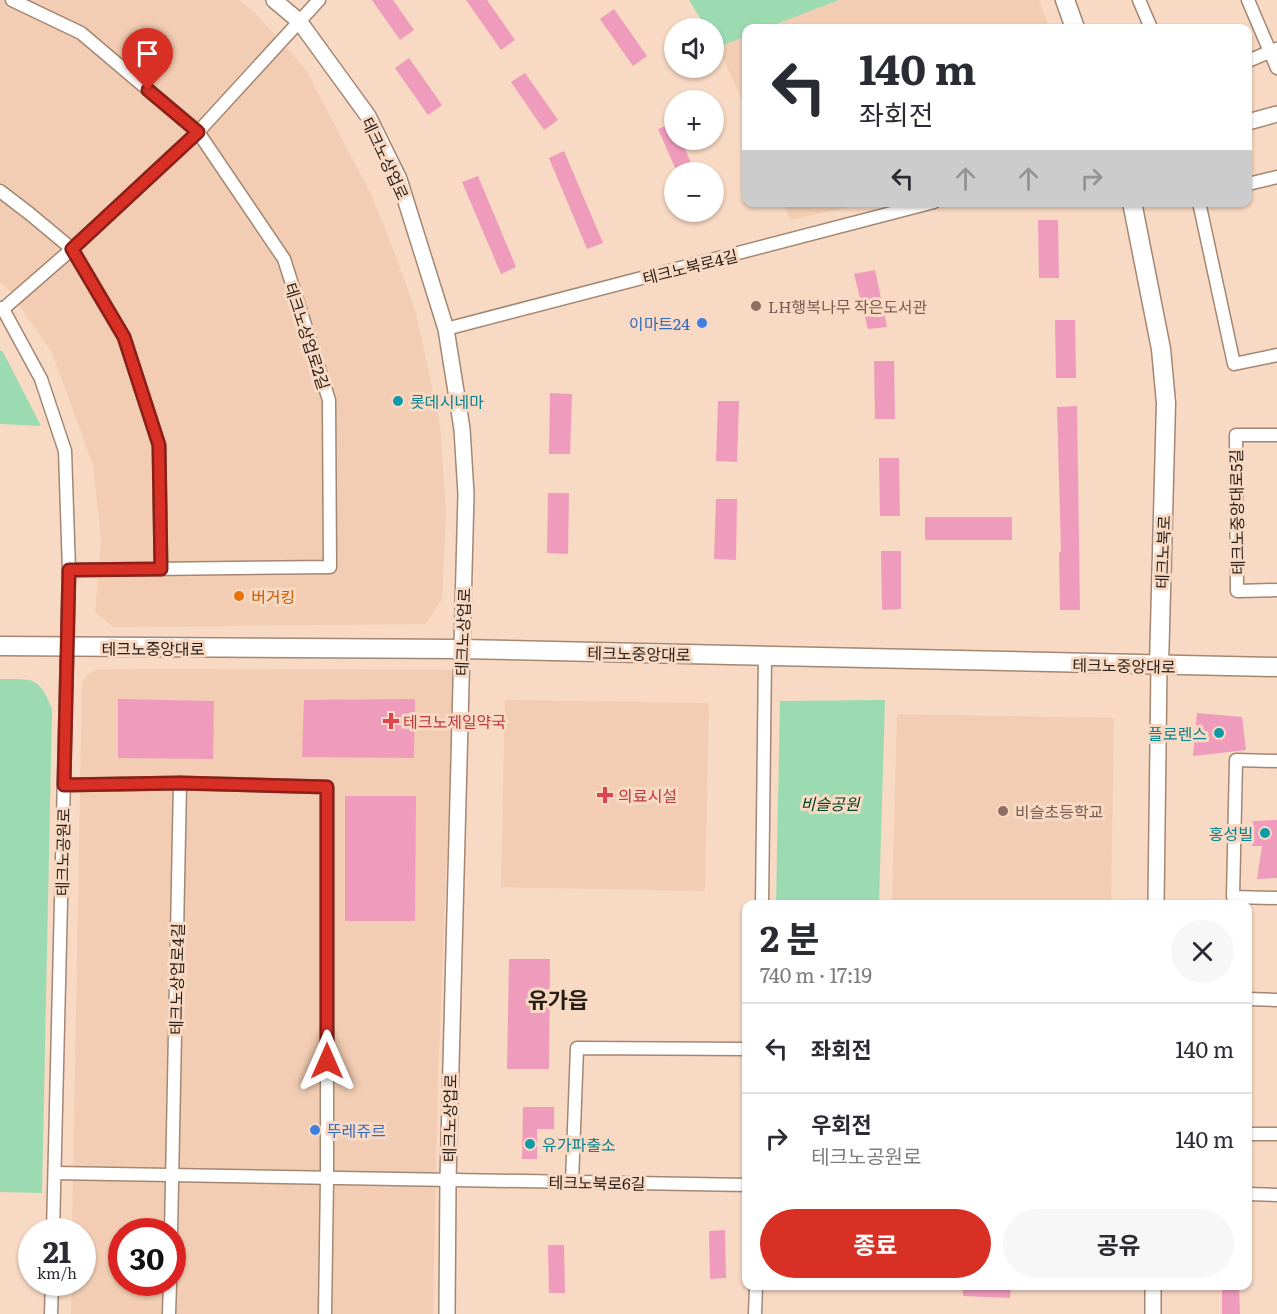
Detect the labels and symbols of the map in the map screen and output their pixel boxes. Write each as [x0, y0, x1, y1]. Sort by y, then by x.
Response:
pin [122, 28, 173, 90]
street label: 테크노상업로 [356, 113, 416, 203]
street label: 테크노북로4길 [640, 243, 740, 289]
street label: 테크노상업로2길 [279, 279, 337, 393]
place label: LH행복나무 작은도서관 [768, 294, 928, 318]
marker: LH행복나무 작은도서관 [749, 299, 763, 313]
place label: 이마트24 [629, 311, 690, 335]
marker: 이마트24 [695, 316, 709, 330]
place label: 롯데시네마 [410, 389, 484, 413]
marker: 롯데시네마 [391, 394, 405, 408]
street label: 테크노중앙대로5길 [1223, 449, 1249, 575]
street label: 테크노북로 [1149, 515, 1175, 589]
place label: 버거킹 [251, 584, 295, 608]
street label: 테크노상업로 [448, 587, 476, 677]
marker: 버거킹 [232, 589, 246, 603]
street label: 테크노중앙대로 [101, 636, 205, 660]
street label: 테크노중앙대로 [587, 640, 691, 666]
street label: 테크노중앙대로 [1072, 652, 1176, 678]
place label: 테크노제일약국 [403, 709, 506, 733]
marker: 테크노제일약국 [384, 714, 398, 728]
place label: 플로렌스 [1148, 721, 1207, 745]
marker: 플로렌스 [1212, 726, 1226, 740]
place label: 의료시설 [618, 783, 677, 807]
marker: 의료시설 [596, 786, 614, 804]
park label: 비슬공원 [801, 791, 861, 815]
place label: 비슬초등학교 [1015, 799, 1103, 823]
marker: 비슬초등학교 [996, 804, 1010, 818]
street label: 테크노공원로 [49, 807, 75, 896]
place label: 홍성빌 [1209, 821, 1253, 845]
marker: 홍성빌 [1258, 826, 1272, 840]
street label: 테크노상업로4길 [163, 923, 189, 1035]
district label: 유가읍 [528, 982, 588, 1015]
position arrow [295, 1029, 359, 1093]
street label: 테크노상업로 [436, 1073, 462, 1162]
place label: 뚜레쥬르 [327, 1118, 386, 1142]
marker: 뚜레쥬르 [308, 1123, 322, 1137]
place label: 유가파출소 [542, 1132, 616, 1156]
marker: 유가파출소 [523, 1137, 537, 1151]
street label: 테크노북로6길 [548, 1169, 646, 1195]
speed limit sign: 30 [108, 1218, 186, 1296]

